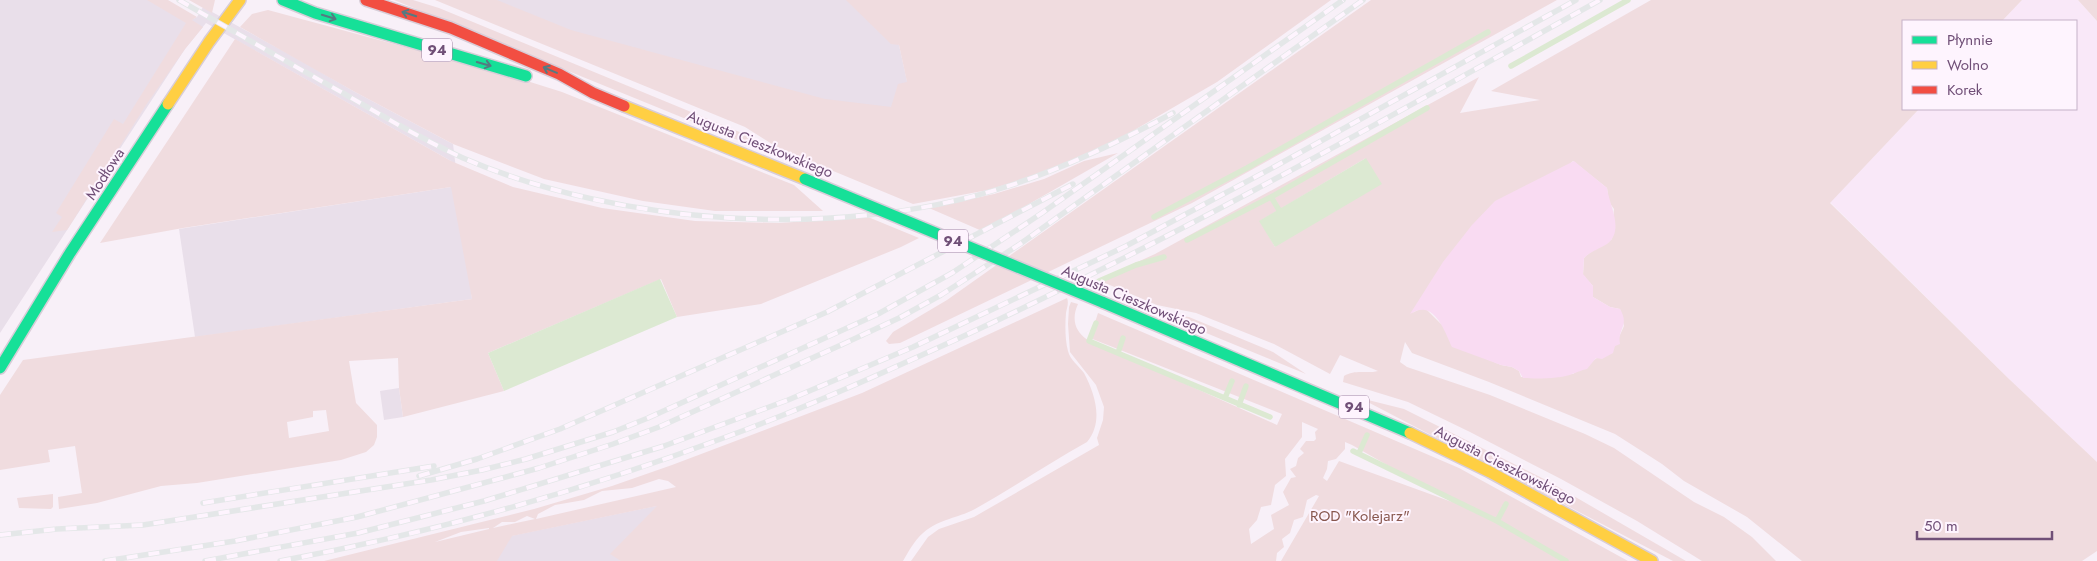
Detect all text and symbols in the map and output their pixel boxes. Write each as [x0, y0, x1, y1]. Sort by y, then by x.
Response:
one-way arrow [401, 9, 417, 18]
one-way arrow [320, 12, 336, 22]
legend [1902, 20, 2077, 110]
text: Płynnie [1947, 29, 1993, 51]
road number: 94 [422, 38, 452, 62]
text: Wolno [1947, 54, 1988, 76]
one-way arrow [476, 59, 492, 69]
one-way arrow [543, 64, 558, 74]
text: Korek [1947, 79, 1983, 101]
street label: Augusta Cieszkowskiego [684, 105, 836, 183]
street label: Modłowa [80, 144, 130, 204]
road number: 94 [938, 230, 968, 252]
street label: Augusta Cieszkowskiego [1058, 259, 1210, 341]
road number: 94 [1339, 396, 1369, 418]
street label: Augusta Cieszkowskiego [1431, 420, 1579, 510]
park label: ROD "Kolejarz" [1310, 505, 1410, 527]
scale bar [1917, 508, 2052, 540]
text: 50 m [1924, 515, 1958, 537]

